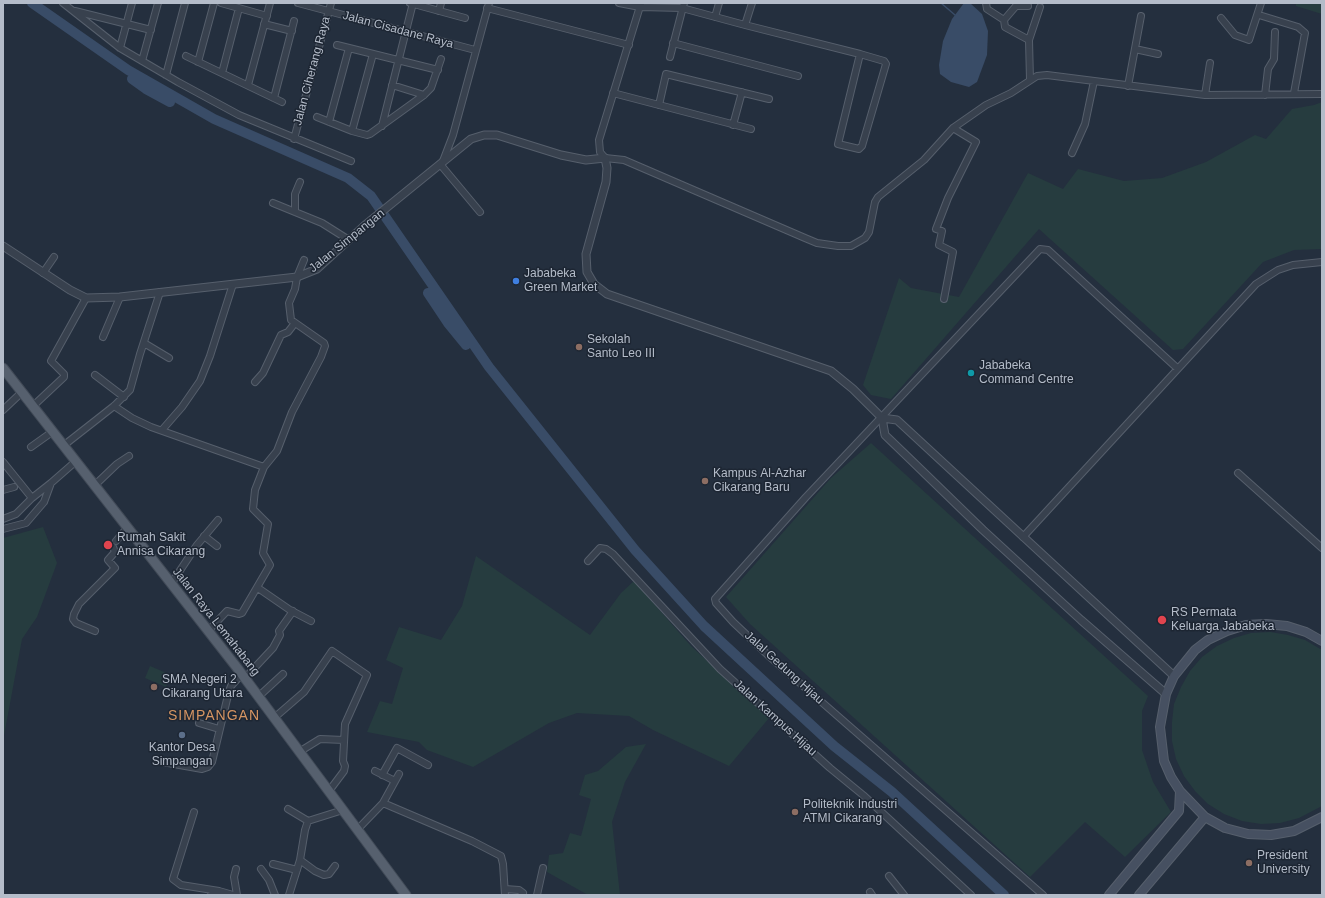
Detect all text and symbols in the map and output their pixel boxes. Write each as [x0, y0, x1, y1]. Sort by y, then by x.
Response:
street label: Jalan Cisadane Raya [341, 8, 455, 52]
street label: Jalan Ciherang Raya [291, 15, 333, 127]
street label: Jalan Simpangan [306, 206, 388, 276]
place label: Jababeka Green Market [524, 267, 597, 295]
marker: Jababeka Green Market [511, 276, 521, 286]
place label: Sekolah Santo Leo III [587, 333, 655, 361]
marker: Sekolah Santo Leo III [574, 342, 584, 352]
place label: Jababeka Command Centre [979, 359, 1074, 387]
marker: Jababeka Command Centre [966, 368, 976, 378]
place label: Kampus Al-Azhar Cikarang Baru [713, 467, 806, 495]
marker: Kampus Al-Azhar Cikarang Baru [700, 476, 710, 486]
place label: Rumah Sakit Annisa Cikarang [117, 531, 205, 559]
marker: Rumah Sakit Annisa Cikarang [102, 539, 114, 551]
street label: Jalan Raya Lemahabang [169, 565, 263, 679]
place label: RS Permata Keluarga Jababeka [1171, 606, 1274, 634]
marker: RS Permata Keluarga Jababeka [1156, 614, 1168, 626]
street label: Jalal Gedung Hijau [742, 629, 826, 707]
place label: SMA Negeri 2 Cikarang Utara [162, 673, 243, 701]
street label: Jalan Kampus Hijau [731, 677, 819, 759]
marker: SMA Negeri 2 Cikarang Utara [149, 682, 159, 692]
district label: SIMPANGAN [168, 708, 260, 724]
marker: Kantor Desa Simpangan [177, 730, 187, 740]
place label: Kantor Desa Simpangan [149, 741, 215, 769]
place label: Politeknik Industri ATMI Cikarang [803, 798, 897, 826]
marker: Politeknik Industri ATMI Cikarang [790, 807, 800, 817]
place label: President University [1257, 849, 1310, 877]
marker: President University [1244, 858, 1254, 868]

